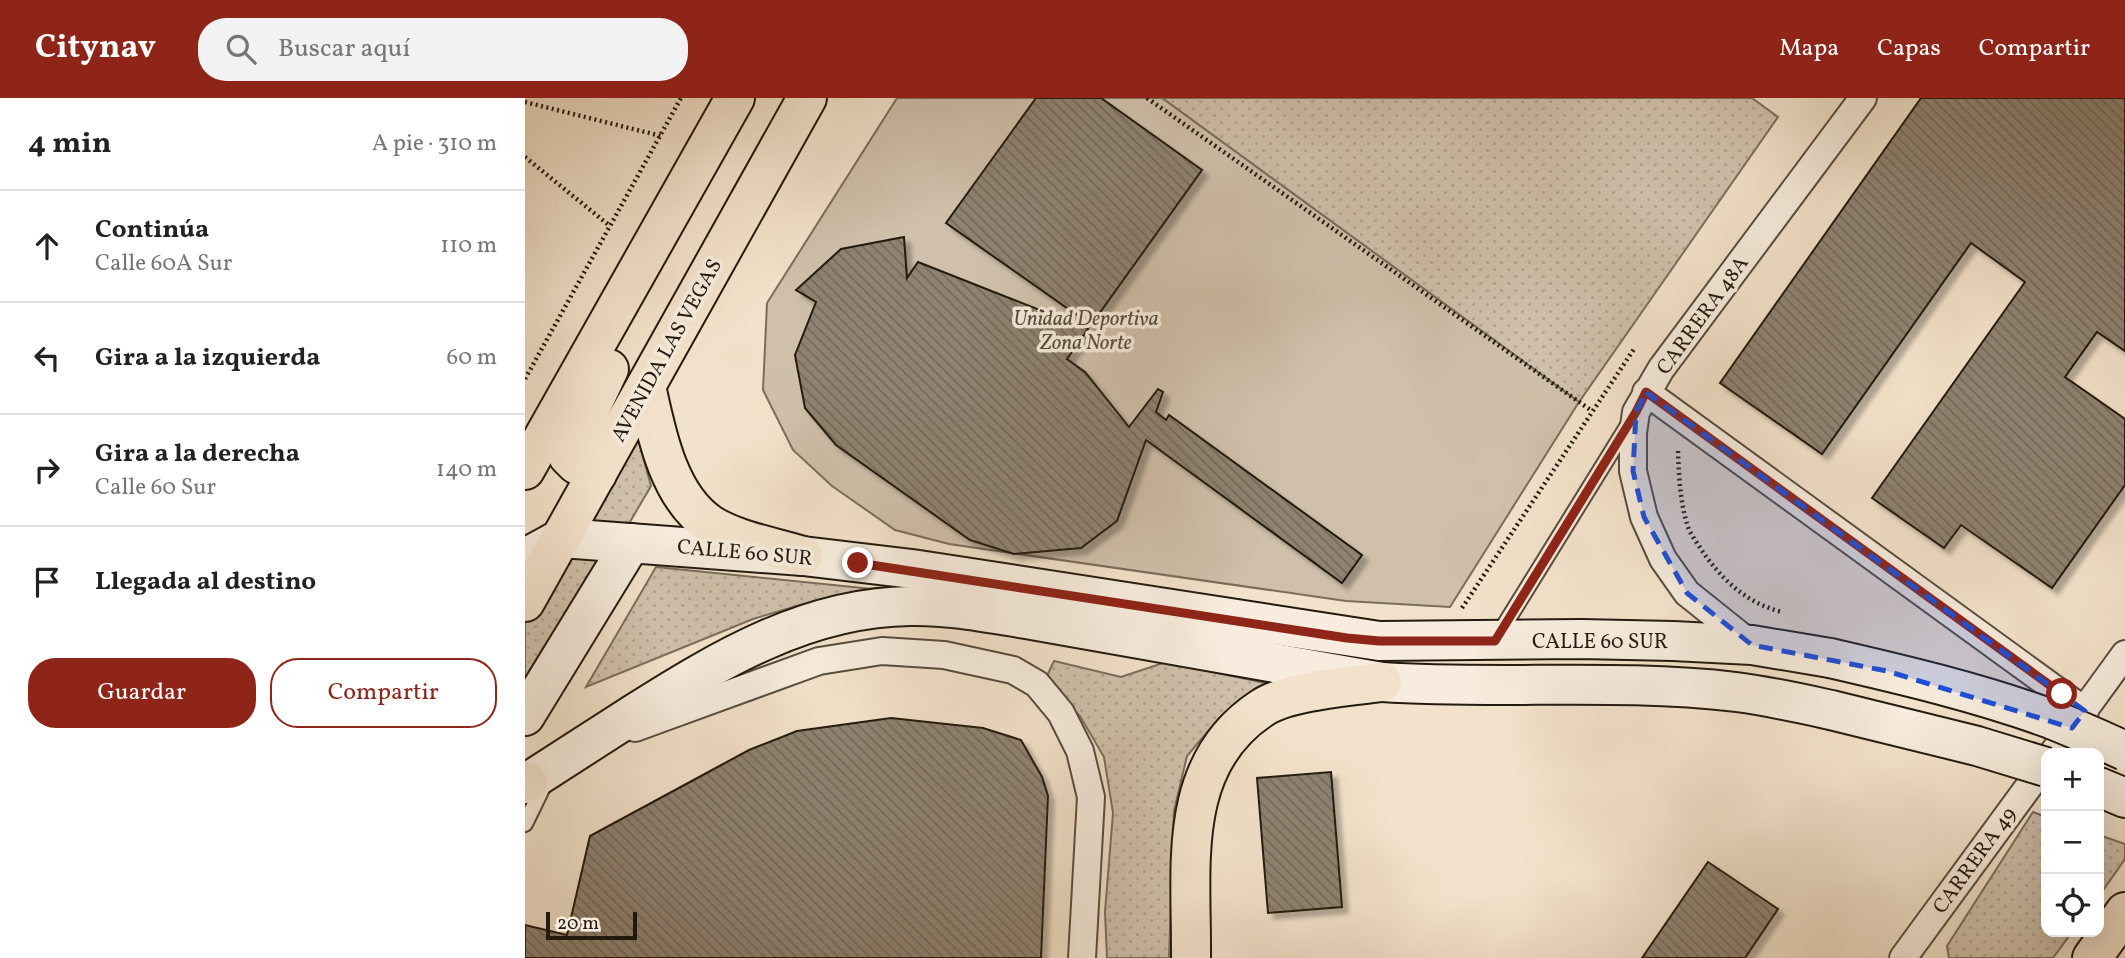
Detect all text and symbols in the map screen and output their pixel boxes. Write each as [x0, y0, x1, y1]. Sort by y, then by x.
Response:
search box [198, 18, 688, 81]
text: Citynav [35, 26, 156, 72]
icon: search [222, 30, 260, 68]
text: Buscar aquí [278, 31, 410, 67]
text: Mapa [1779, 32, 1839, 66]
text: Capas [1877, 32, 1941, 66]
text: Compartir [1979, 32, 2090, 66]
text: 4 min [28, 123, 112, 165]
text: A pie · 310 m [372, 128, 497, 160]
text: Continúa [95, 212, 209, 248]
icon: ahead [28, 227, 66, 265]
text: 110 m [440, 230, 497, 262]
text: Calle 60A Sur [95, 248, 232, 280]
street label: CARRERA 48A [1650, 250, 1756, 381]
street label: AVENIDA LAS VEGAS [605, 254, 730, 448]
park label: Unidad Deportiva Zona Norte [1013, 305, 1159, 358]
icon: left [28, 339, 66, 377]
text: Gira a la izquierda [95, 340, 320, 376]
text: 60 m [447, 342, 497, 374]
text: Gira a la derecha [95, 436, 300, 472]
icon: right [28, 451, 66, 489]
text: 140 m [436, 454, 497, 486]
text: Calle 60 Sur [95, 472, 216, 504]
street label: CALLE 60 SUR [676, 533, 814, 574]
route end [842, 547, 873, 578]
icon: arrive [28, 563, 66, 601]
text: Llegada al destino [95, 564, 316, 600]
street label: CALLE 60 SUR [1532, 628, 1668, 657]
button: Guardar [28, 658, 256, 728]
button: Compartir [270, 658, 497, 728]
route start [2046, 678, 2077, 709]
map controls [2041, 748, 2104, 937]
button: + [2041, 748, 2104, 811]
street label: CARRERA 49 [1927, 801, 2024, 920]
button: − [2041, 811, 2104, 874]
button: locate [2041, 874, 2104, 937]
scale bar [546, 909, 637, 941]
text: 20 m [557, 911, 599, 937]

